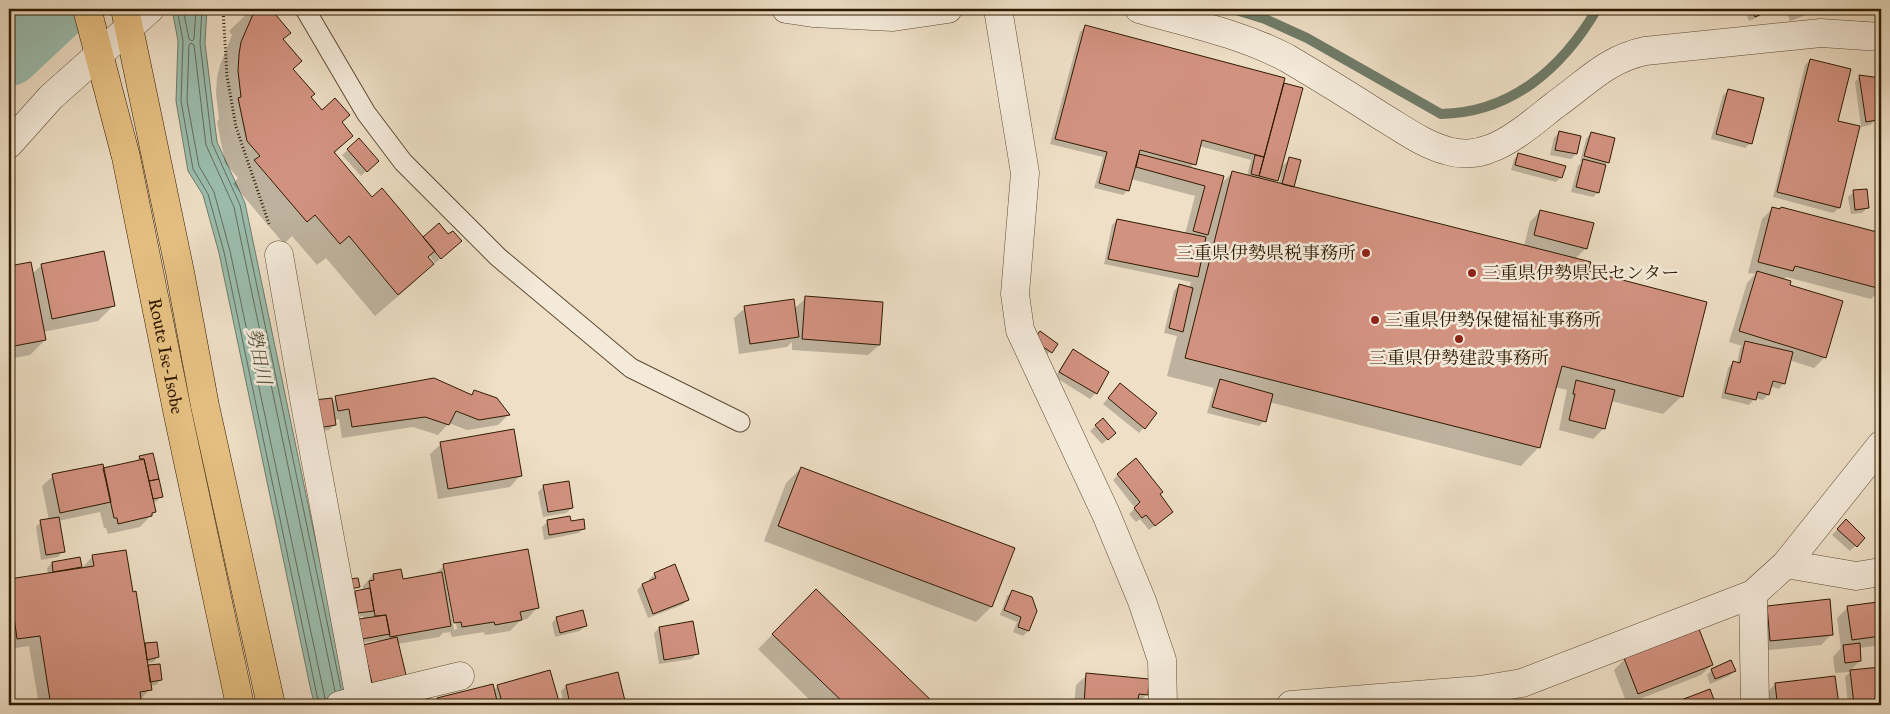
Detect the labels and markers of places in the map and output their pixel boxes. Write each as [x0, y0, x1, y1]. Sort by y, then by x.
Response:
place label: 三重県伊勢県税事務所 [1176, 242, 1356, 264]
marker: 三重県伊勢県税事務所 [1360, 247, 1372, 259]
place label: 三重県伊勢県民センター [1482, 262, 1679, 284]
marker: 三重県伊勢県民センター [1466, 267, 1478, 279]
place label: 三重県伊勢保健福祉事務所 [1385, 309, 1601, 331]
marker: 三重県伊勢保健福祉事務所 [1369, 314, 1381, 326]
marker: 三重県伊勢建設事務所 [1453, 333, 1465, 345]
place label: 三重県伊勢建設事務所 [1369, 347, 1549, 369]

